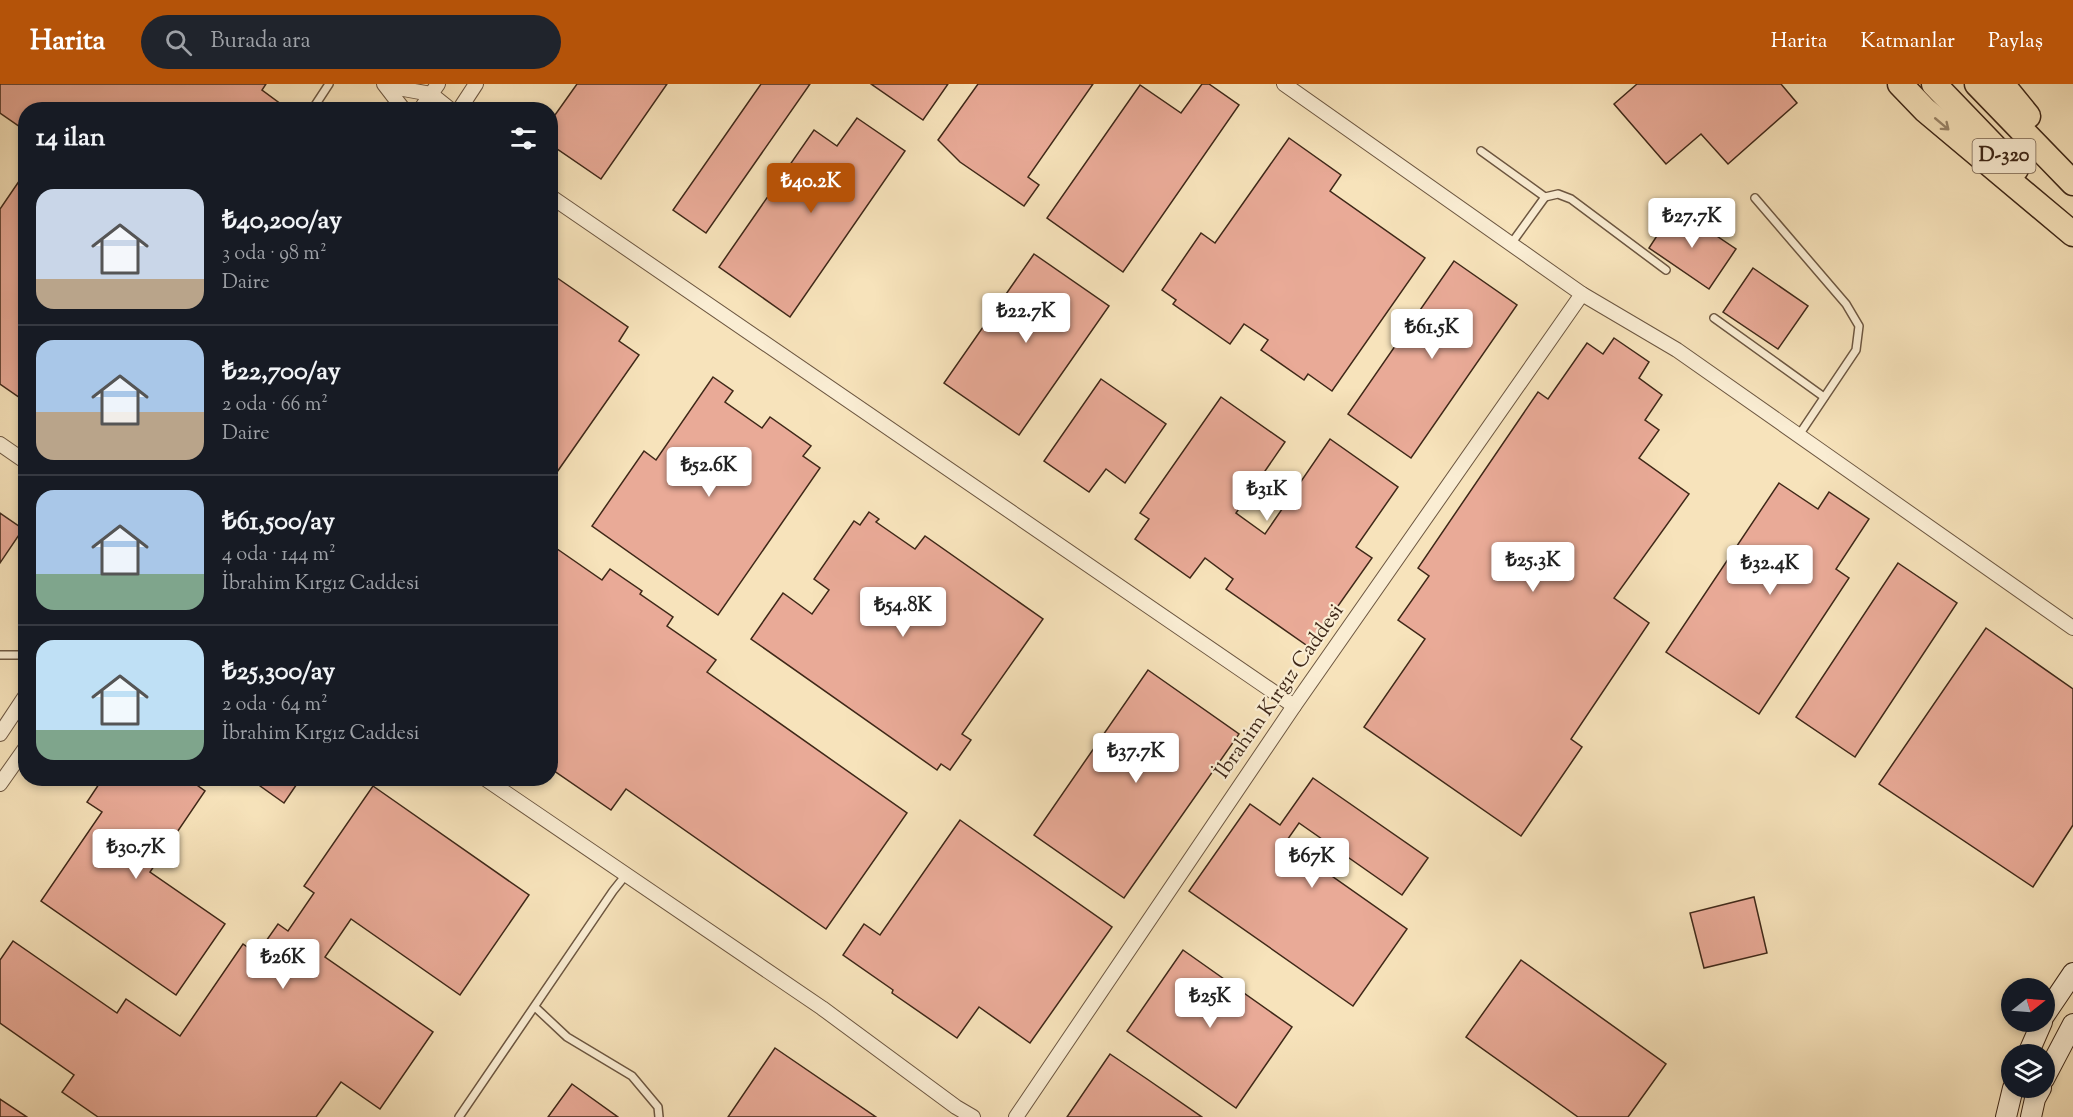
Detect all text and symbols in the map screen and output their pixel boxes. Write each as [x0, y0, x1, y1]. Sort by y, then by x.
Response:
search box [141, 15, 561, 69]
text: Harita [30, 22, 105, 62]
icon: search [162, 26, 195, 59]
text: Burada ara [210, 26, 311, 58]
text: Harita [1771, 27, 1827, 57]
text: Katmanlar [1860, 27, 1955, 57]
text: Paylaş [1988, 27, 2043, 57]
one-way arrow [1934, 118, 1950, 131]
text: 14 ilan [36, 120, 105, 157]
icon: filters [507, 122, 540, 155]
road number: D-320 [1972, 139, 2036, 173]
pin: ₺40.2K [762, 163, 860, 214]
text: ₺40.2K [781, 168, 841, 197]
pin: ₺27.7K [1643, 198, 1741, 249]
text: ₺40,200/ay [222, 203, 342, 240]
text: ₺27.7K [1662, 203, 1722, 232]
icon: home [84, 213, 156, 285]
text: 3 oda · 98 m² [222, 240, 327, 269]
text: Daire [222, 269, 269, 298]
pin: ₺22.7K [977, 293, 1075, 344]
text: ₺22.7K [996, 298, 1056, 327]
pin: ₺61.5K [1383, 309, 1481, 360]
text: ₺61.5K [1405, 314, 1459, 343]
text: ₺22,700/ay [222, 354, 341, 391]
icon: home [84, 364, 156, 436]
text: 2 oda · 66 m² [222, 391, 328, 420]
text: Daire [222, 420, 269, 449]
pin: ₺52.6K [660, 447, 758, 498]
text: ₺52.6K [681, 452, 737, 481]
pin: ₺31K [1231, 471, 1303, 522]
text: ₺31K [1247, 476, 1287, 505]
text: ₺61,500/ay [222, 504, 335, 541]
icon: home [84, 514, 156, 586]
text: 4 oda · 144 m² [222, 541, 336, 570]
pin: ₺25.3K [1484, 542, 1582, 593]
pin: ₺32.4K [1721, 545, 1819, 596]
text: ₺25.3K [1505, 547, 1561, 576]
text: ₺32.4K [1741, 550, 1799, 579]
text: İbrahim Kırgız Caddesi [222, 570, 419, 599]
pin: ₺54.8K [854, 587, 952, 638]
text: ₺54.8K [874, 592, 932, 621]
street label: İbrahim Kırgız Caddesi [1208, 598, 1352, 786]
text: ₺25,300/ay [222, 654, 335, 691]
icon: home [84, 664, 156, 736]
text: 2 oda · 64 m² [222, 691, 328, 720]
text: İbrahim Kırgız Caddesi [222, 720, 419, 749]
pin: ₺37.7K [1087, 733, 1185, 784]
text: ₺37.7K [1107, 738, 1165, 767]
pin: ₺30.7K [87, 829, 185, 880]
text: ₺30.7K [107, 834, 165, 863]
pin: ₺67K [1276, 838, 1348, 889]
text: ₺67K [1289, 843, 1335, 872]
pin: ₺26K [247, 939, 319, 990]
text: ₺26K [260, 944, 306, 973]
pin: ₺25K [1174, 978, 1246, 1029]
north arrow [2001, 978, 2055, 1032]
map controls [2001, 978, 2055, 1098]
text: ₺25K [1189, 983, 1231, 1012]
button: layers [2001, 1044, 2055, 1098]

